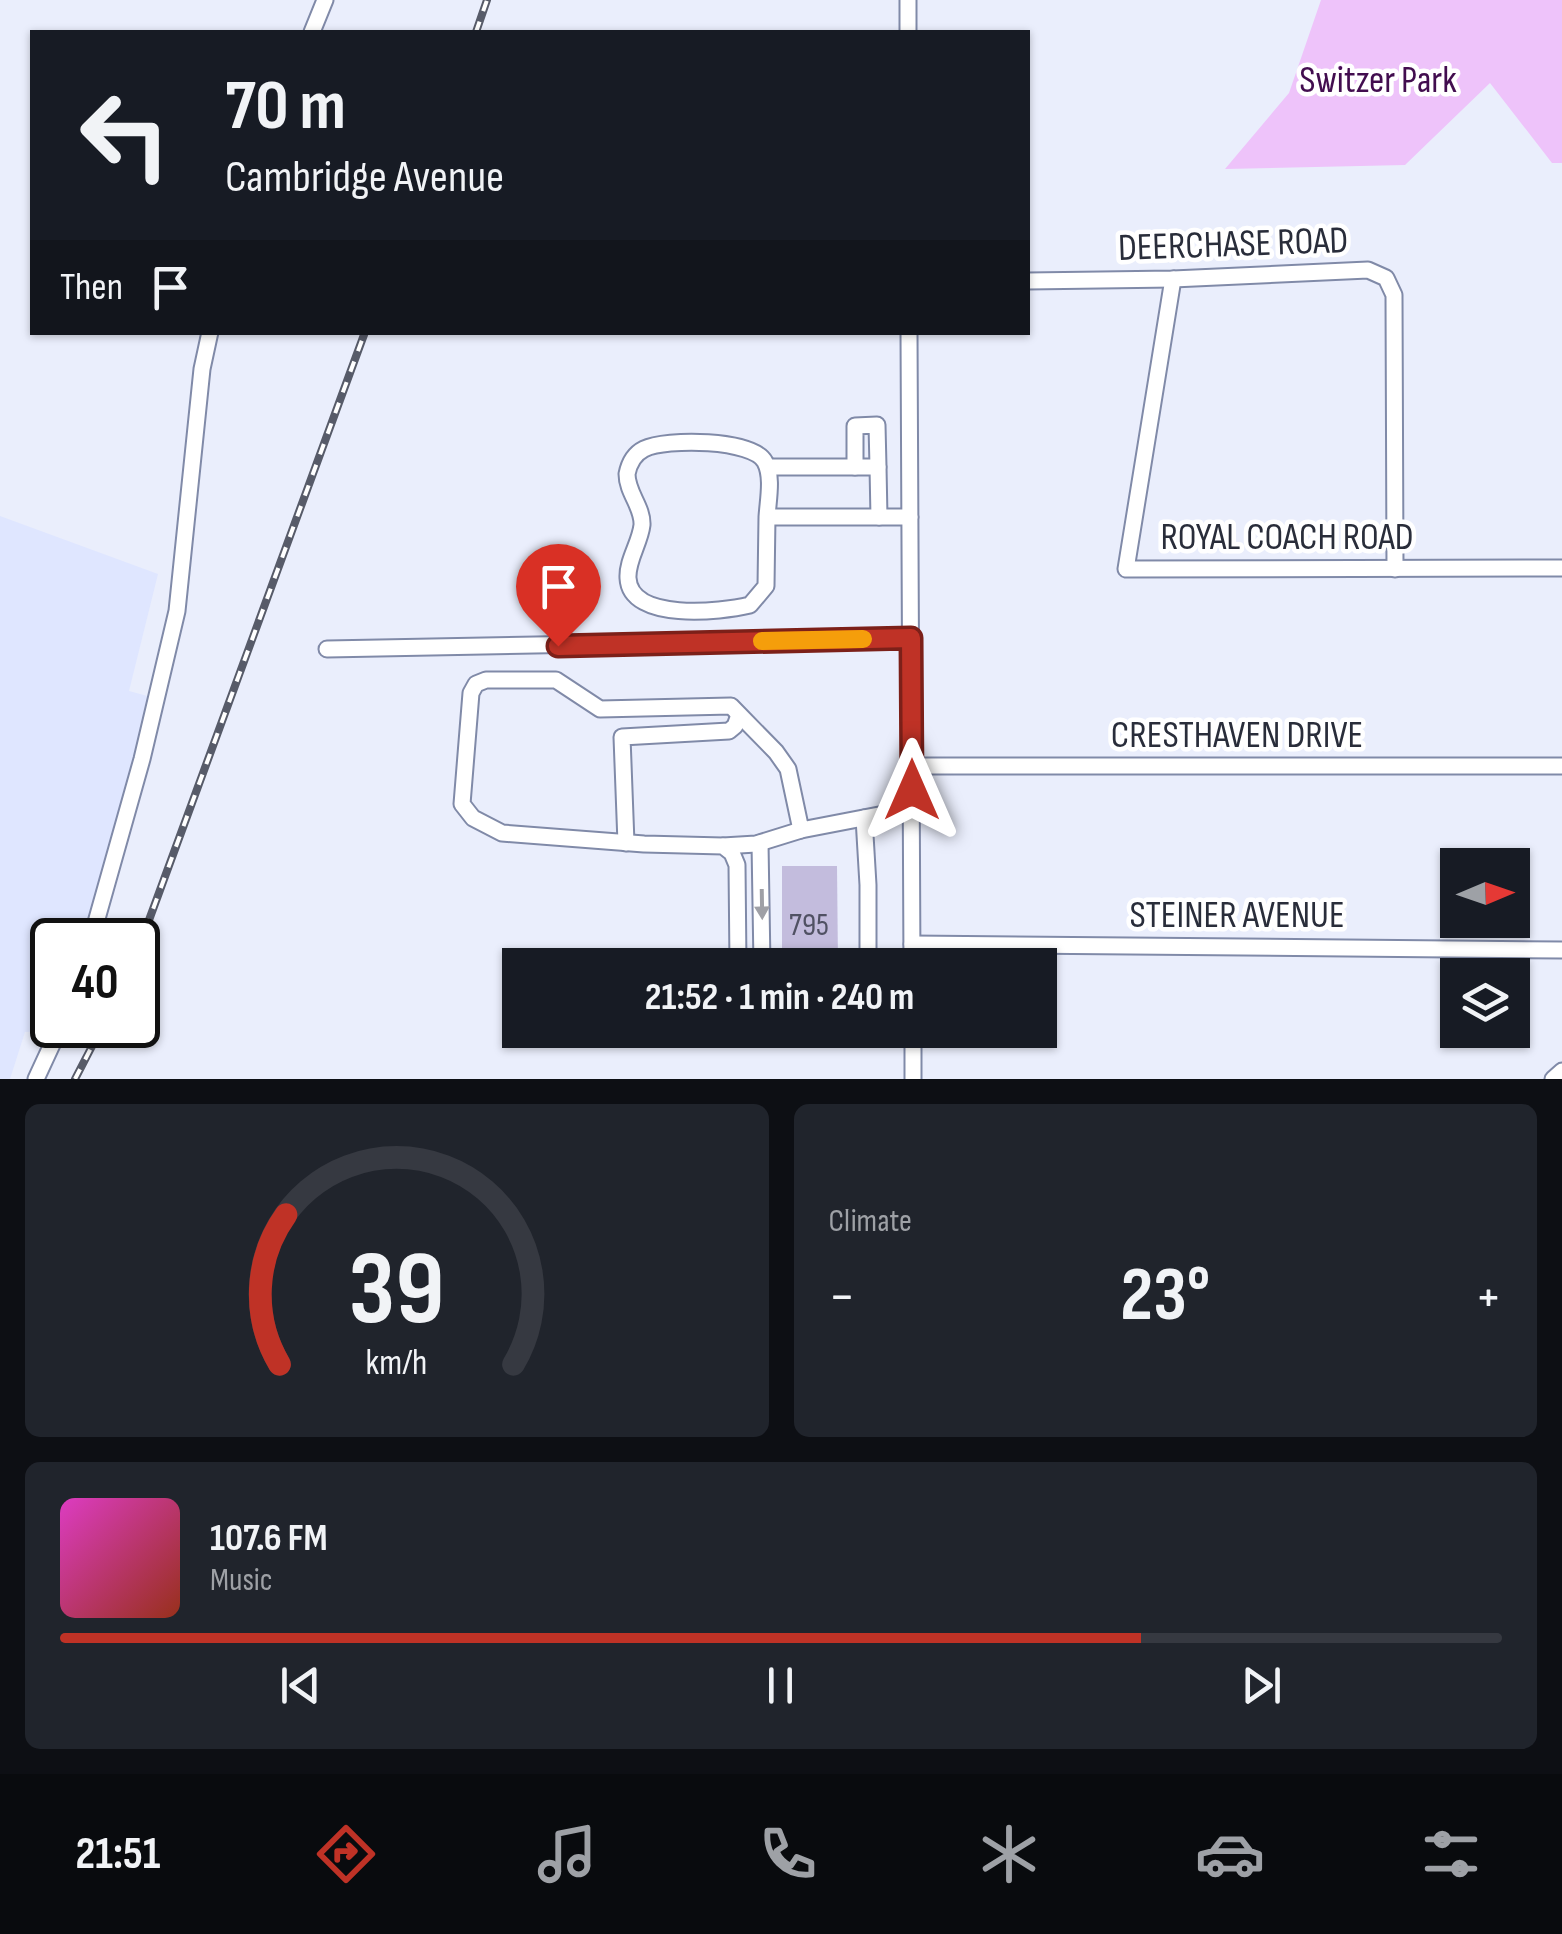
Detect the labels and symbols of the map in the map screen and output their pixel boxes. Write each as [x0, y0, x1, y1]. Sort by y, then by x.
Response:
park label: Switzer Park [1299, 58, 1457, 103]
street label: DEERCHASE ROAD [1117, 218, 1349, 271]
street label: ROYAL COACH ROAD [1160, 515, 1414, 560]
pin [516, 544, 601, 647]
street label: CRESTHAVEN DRIVE [1111, 713, 1363, 758]
position arrow [860, 738, 964, 842]
north arrow [1440, 848, 1530, 938]
one-way arrow [754, 889, 770, 921]
street label: STEINER AVENUE [1129, 893, 1345, 938]
house number: 795 [789, 906, 829, 945]
speed limit sign: 40 [30, 918, 160, 1048]

